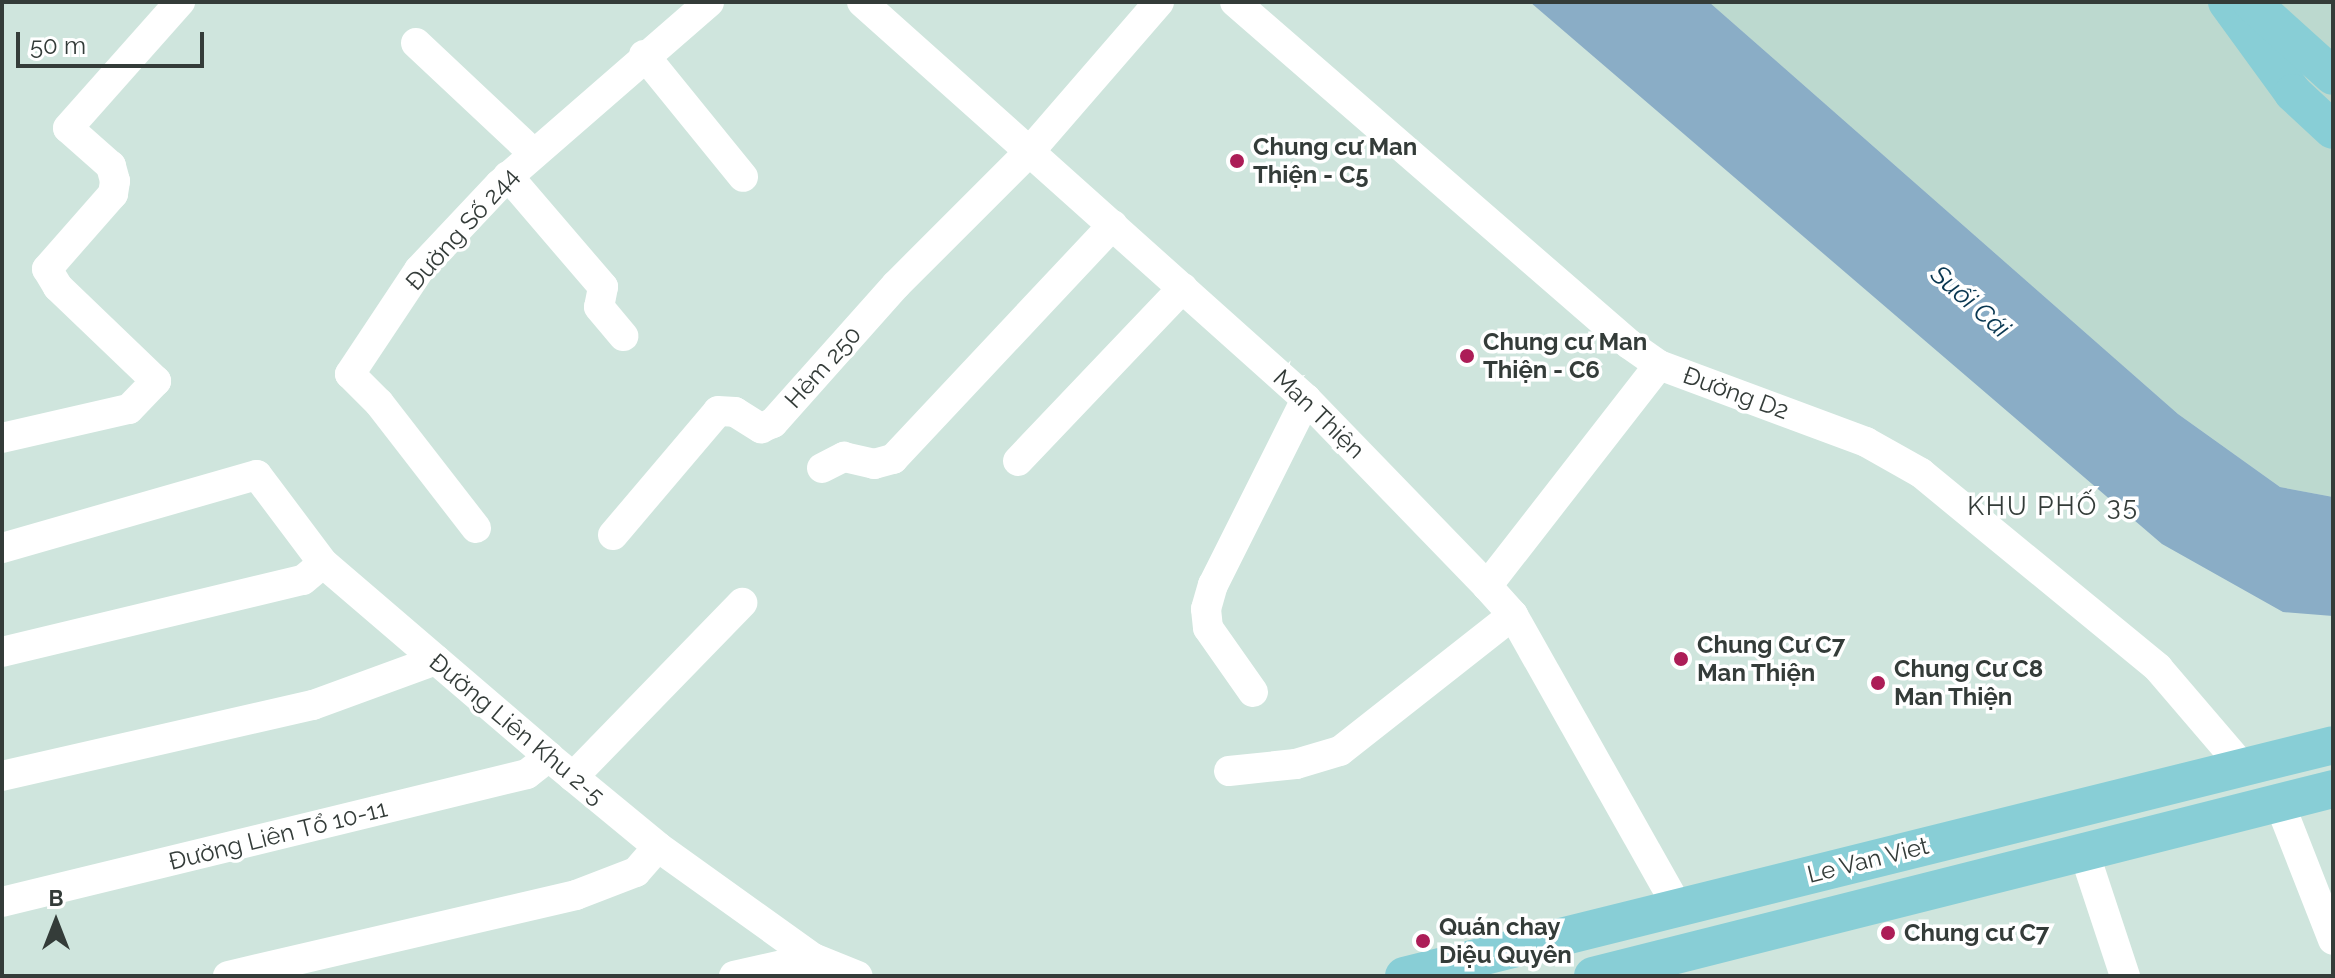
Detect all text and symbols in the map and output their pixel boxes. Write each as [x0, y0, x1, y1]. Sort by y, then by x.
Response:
scale bar [20, 16, 208, 66]
text: 50 m [30, 31, 86, 60]
place label: Chung cư Man Thiện - C5 [1253, 133, 1417, 189]
marker: Chung cư Man Thiện - C5 [1228, 152, 1246, 170]
street label: Đường Số 244 [400, 162, 524, 296]
water label: Suối Cái [1924, 259, 2016, 345]
street label: Hẻm 250 [779, 320, 867, 414]
place label: Chung cư Man Thiện - C6 [1483, 328, 1647, 384]
marker: Chung cư Man Thiện - C6 [1458, 347, 1476, 365]
street label: Đường D2 [1679, 361, 1793, 425]
street label: Man Thiện [1267, 363, 1371, 465]
district label: KHU PHỐ 35 [1967, 491, 2139, 523]
place label: Chung Cư C7 Man Thiện [1697, 631, 1845, 687]
street label: Đường Liên Khu 2-5 [424, 647, 610, 811]
marker: Chung Cư C7 Man Thiện [1672, 650, 1690, 668]
place label: Chung Cư C8 Man Thiện [1894, 655, 2043, 711]
marker: Chung Cư C8 Man Thiện [1869, 674, 1887, 692]
street label: Đường Liên Tổ 10-11 [165, 794, 391, 876]
street label: Le Van Viet [1804, 831, 1932, 889]
north arrow [16, 882, 96, 962]
text: B [49, 885, 63, 911]
place label: Quán chay Diệu Quyên [1439, 913, 1572, 969]
place label: Chung cư C7 [1904, 919, 2049, 947]
marker: Chung cư C7 [1879, 924, 1897, 942]
marker: Quán chay Diệu Quyên [1414, 932, 1432, 950]

